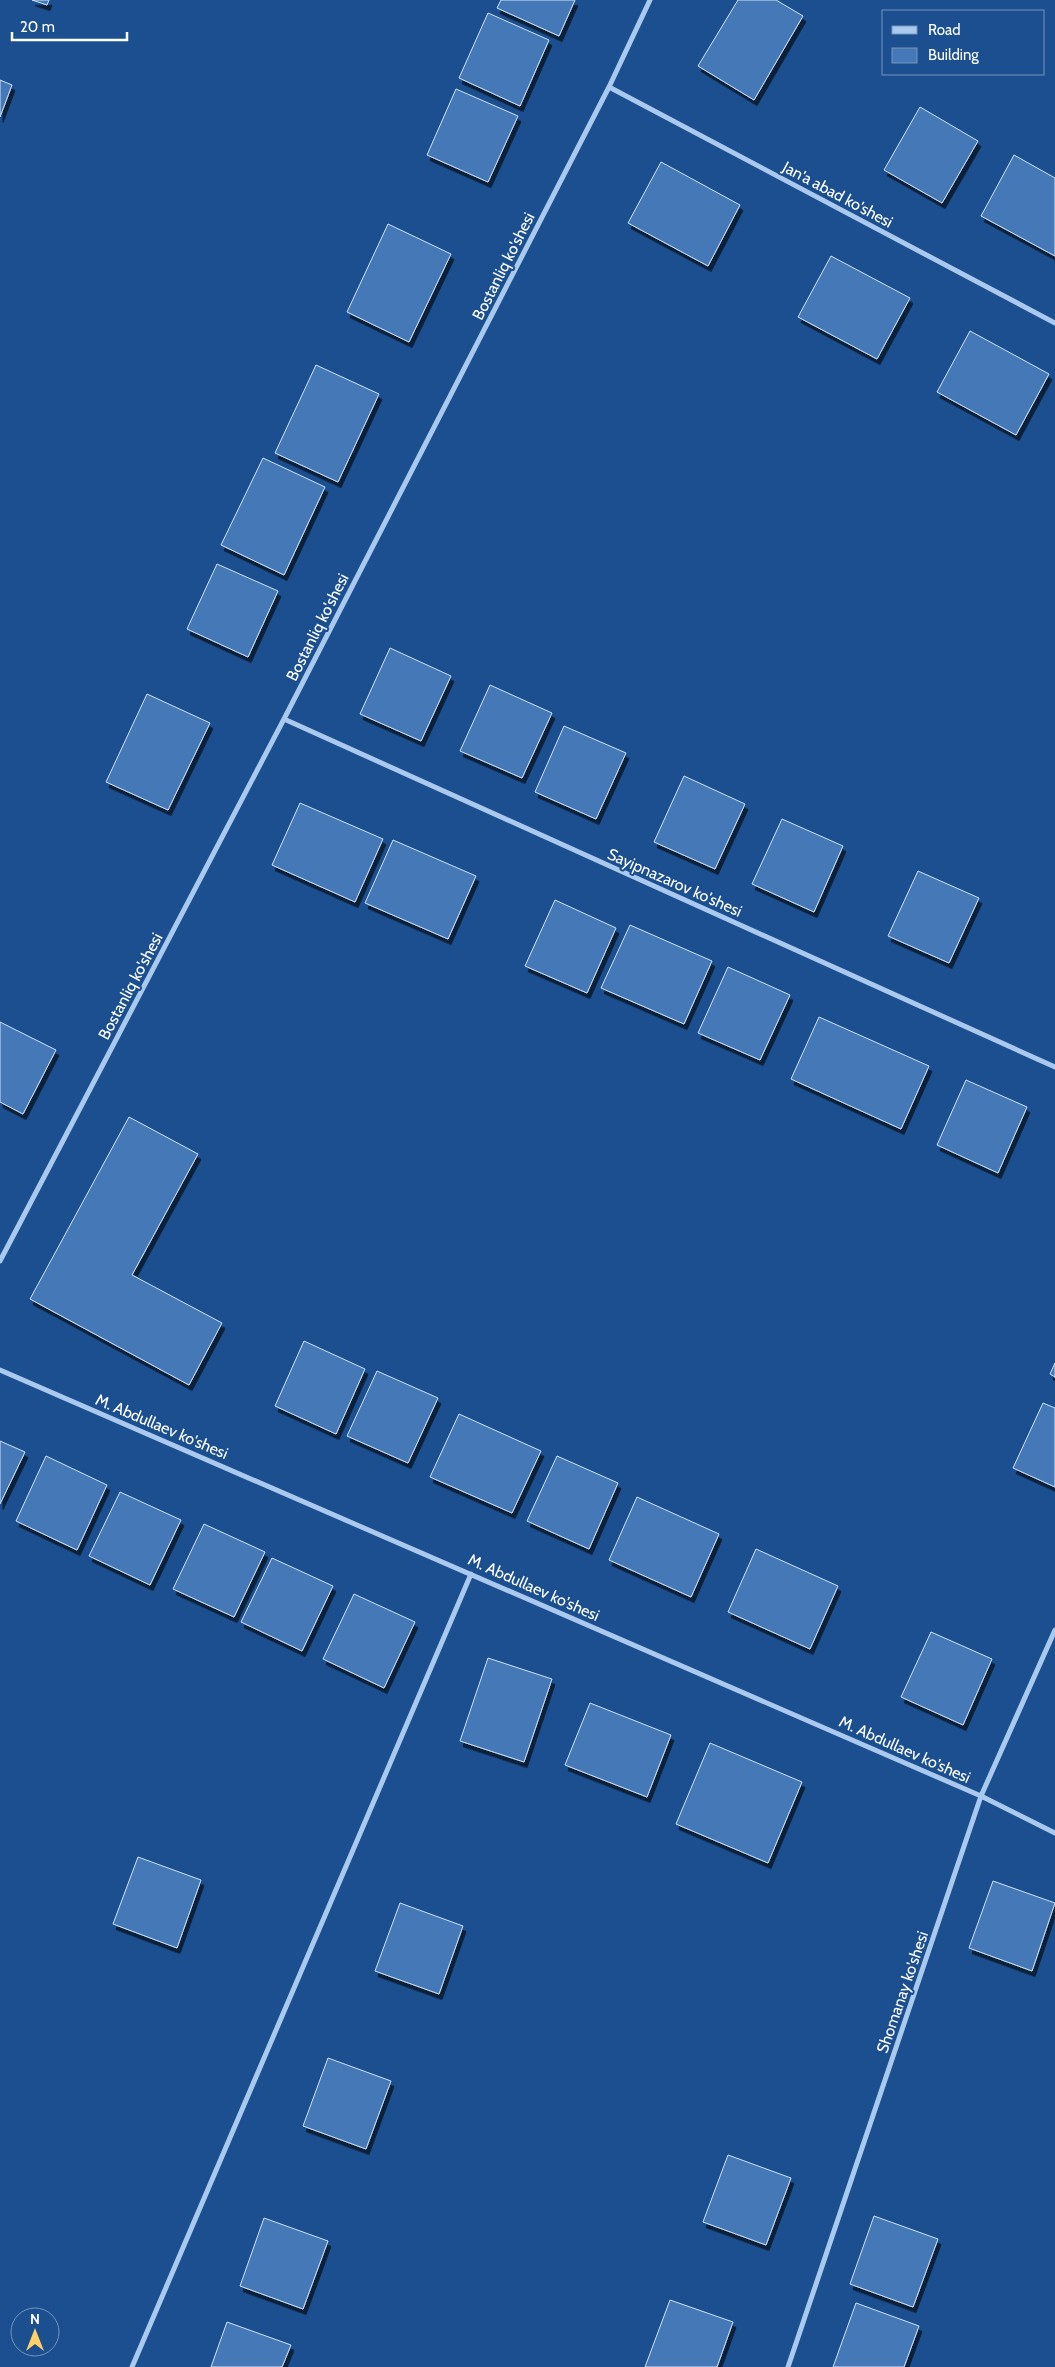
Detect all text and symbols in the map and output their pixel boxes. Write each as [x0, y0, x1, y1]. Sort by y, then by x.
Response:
scale bar [12, 10, 128, 42]
legend [882, 10, 1045, 75]
text: 20 m [20, 18, 55, 36]
text: Road [928, 21, 961, 39]
text: Building [928, 46, 979, 64]
street label: Jan'a abad ko'shesi [778, 157, 896, 232]
street label: Bostanliq ko'shesi [468, 209, 539, 323]
street label: Bostanliq ko'shesi [282, 570, 353, 684]
street label: Sayipnazarov ko'shesi [605, 844, 745, 921]
street label: Bostanliq ko'shesi [94, 930, 167, 1043]
street label: M. Abdullaev ko'shesi [93, 1390, 231, 1463]
street label: M. Abdullaev ko'shesi [465, 1550, 603, 1625]
street label: M. Abdullaev ko'shesi [836, 1712, 974, 1787]
street label: Shomanay ko'shesi [873, 1929, 932, 2056]
north arrow [10, 2307, 60, 2357]
text: N [30, 2310, 40, 2328]

